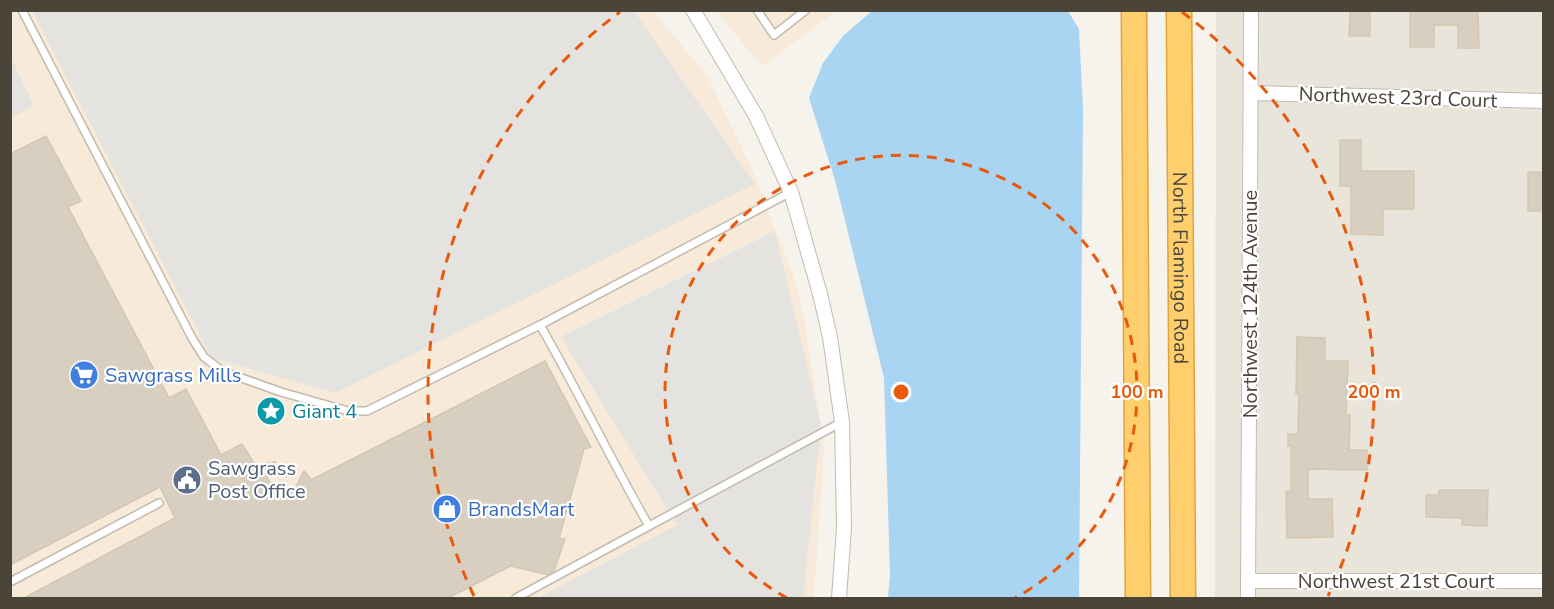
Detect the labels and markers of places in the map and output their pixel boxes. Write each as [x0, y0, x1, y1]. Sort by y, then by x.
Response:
supermarket icon: Sawgrass Mills [68, 359, 100, 391]
place label: Sawgrass Mills [105, 362, 241, 389]
centre of rings [891, 382, 911, 402]
place icon: Giant 4 [255, 395, 287, 427]
place label: Giant 4 [292, 398, 357, 425]
place label: Sawgrass Post Office [208, 455, 306, 505]
public building icon: Sawgrass Post Office [171, 464, 203, 496]
shop icon: BrandsMart [431, 493, 463, 525]
place label: BrandsMart [468, 496, 575, 523]

